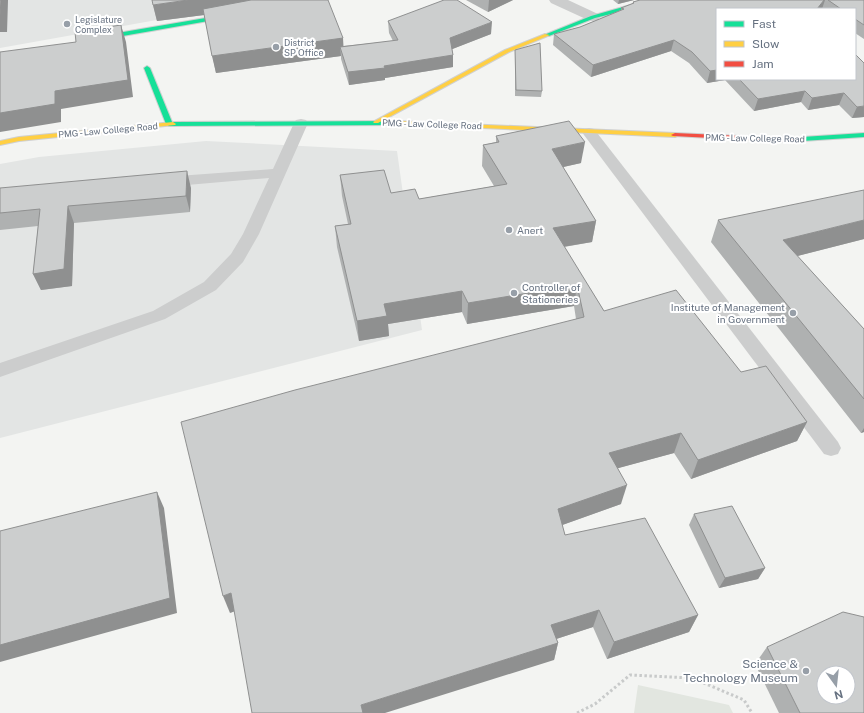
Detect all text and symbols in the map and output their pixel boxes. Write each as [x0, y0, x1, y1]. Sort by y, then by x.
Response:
legend [716, 8, 856, 80]
place label: Legislature Complex [75, 14, 122, 35]
text: Fast [752, 17, 777, 31]
marker: Legislature Complex [62, 19, 72, 29]
place label: District SP Office [284, 37, 324, 58]
text: Slow [752, 37, 780, 51]
marker: District SP Office [271, 42, 281, 52]
text: Jam [752, 57, 774, 71]
street label: PMG - Law College Road [382, 117, 482, 131]
street label: PMG - Law College Road [58, 120, 158, 140]
street label: PMG - Law College Road [705, 132, 805, 144]
place label: Anert [517, 224, 543, 236]
marker: Anert [504, 225, 514, 235]
place label: Controller of Stationeries [522, 281, 580, 305]
marker: Controller of Stationeries [509, 288, 519, 298]
place label: Institute of Management in Government [671, 301, 785, 325]
marker: Institute of Management in Government [788, 308, 798, 318]
place label: Science & Technology Museum [683, 657, 798, 685]
north arrow [816, 665, 856, 705]
marker: Science & Technology Museum [801, 666, 811, 676]
text: N [833, 688, 844, 702]

